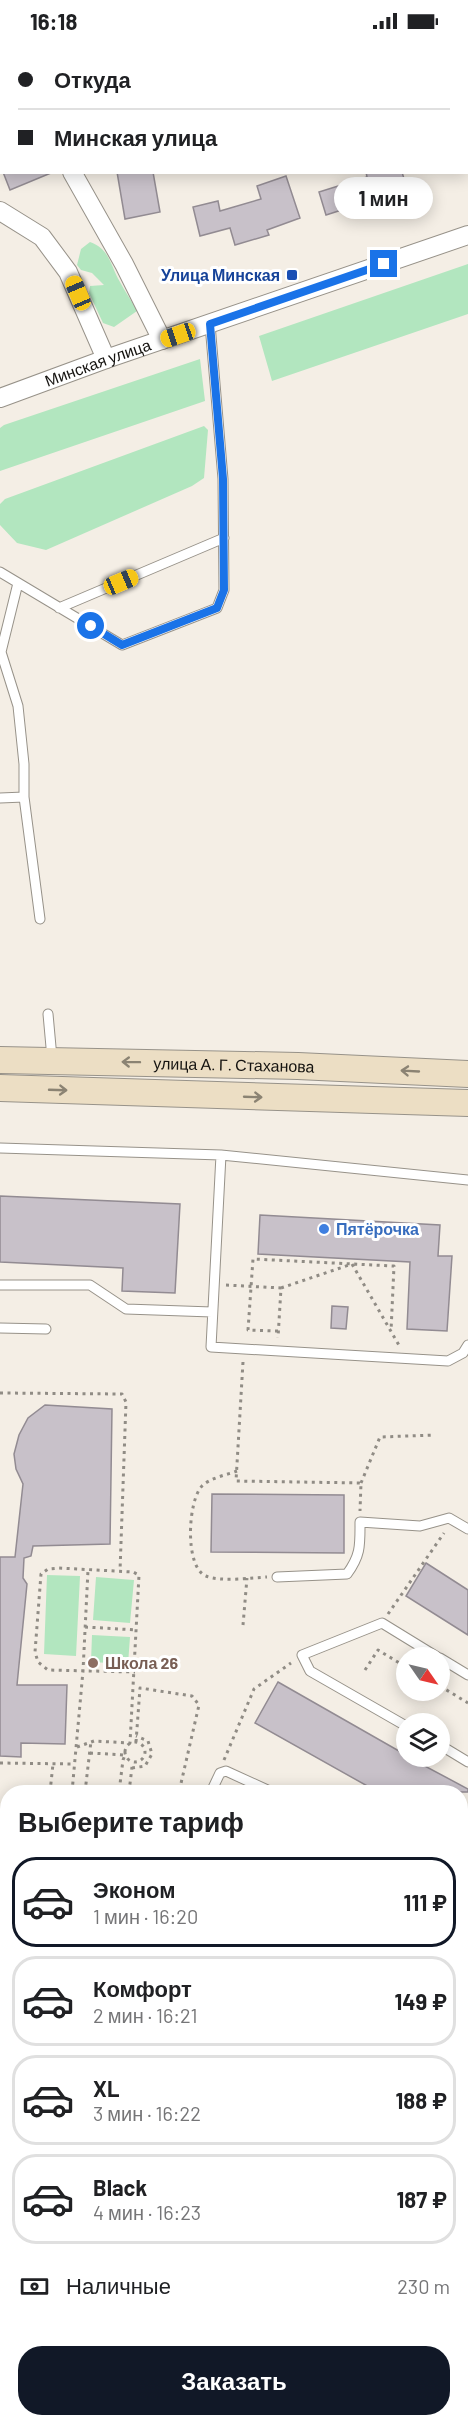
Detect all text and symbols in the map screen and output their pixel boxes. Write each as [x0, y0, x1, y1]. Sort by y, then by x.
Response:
text: 16:18 [30, 8, 77, 34]
text: Откуда [54, 66, 131, 92]
text: Минская улица [54, 124, 217, 150]
callout: 1 мин [334, 177, 434, 219]
text: 1 мин [358, 186, 409, 210]
route end [370, 250, 397, 277]
place label: Улица Минская [161, 265, 280, 284]
marker: Улица Минская [285, 268, 299, 282]
car [63, 273, 93, 313]
car [158, 321, 198, 349]
street label: Минская улица [42, 334, 153, 390]
car [101, 567, 141, 597]
route start [77, 612, 104, 639]
street label: улица А. Г. Стаханова [153, 1053, 315, 1076]
one-way arrow [121, 1056, 141, 1068]
one-way arrow [400, 1066, 420, 1077]
one-way arrow [48, 1084, 68, 1096]
one-way arrow [243, 1091, 263, 1102]
place label: Пятёрочка [336, 1219, 419, 1238]
marker: Пятёрочка [317, 1222, 331, 1236]
north arrow [396, 1647, 450, 1701]
map controls [396, 1647, 450, 1767]
place label: Школа 26 [105, 1653, 178, 1672]
marker: Школа 26 [86, 1656, 100, 1670]
button: layers [396, 1713, 450, 1767]
text: Выберите тариф [18, 1805, 244, 1837]
icon: car [21, 1875, 75, 1929]
text: Эконом [93, 1876, 176, 1902]
text: 111 ₽ [404, 1889, 447, 1915]
text: 1 мин · 16:20 [93, 1904, 198, 1928]
icon: car [21, 1974, 75, 2028]
text: Комфорт [93, 1975, 192, 2001]
text: 149 ₽ [394, 1988, 447, 2014]
text: 2 мин · 16:21 [93, 2003, 197, 2027]
icon: car [21, 2073, 75, 2127]
text: XL [93, 2075, 119, 2101]
text: 188 ₽ [396, 2087, 447, 2113]
text: 3 мин · 16:22 [93, 2101, 201, 2125]
icon: car [21, 2172, 75, 2226]
text: Black [93, 2174, 147, 2200]
text: 187 ₽ [397, 2186, 447, 2212]
text: 4 мин · 16:23 [93, 2200, 201, 2224]
icon: cash [18, 2270, 51, 2303]
text: Наличные [66, 2272, 171, 2298]
text: 230 m [397, 2274, 450, 2298]
button: Заказать [18, 2346, 450, 2415]

